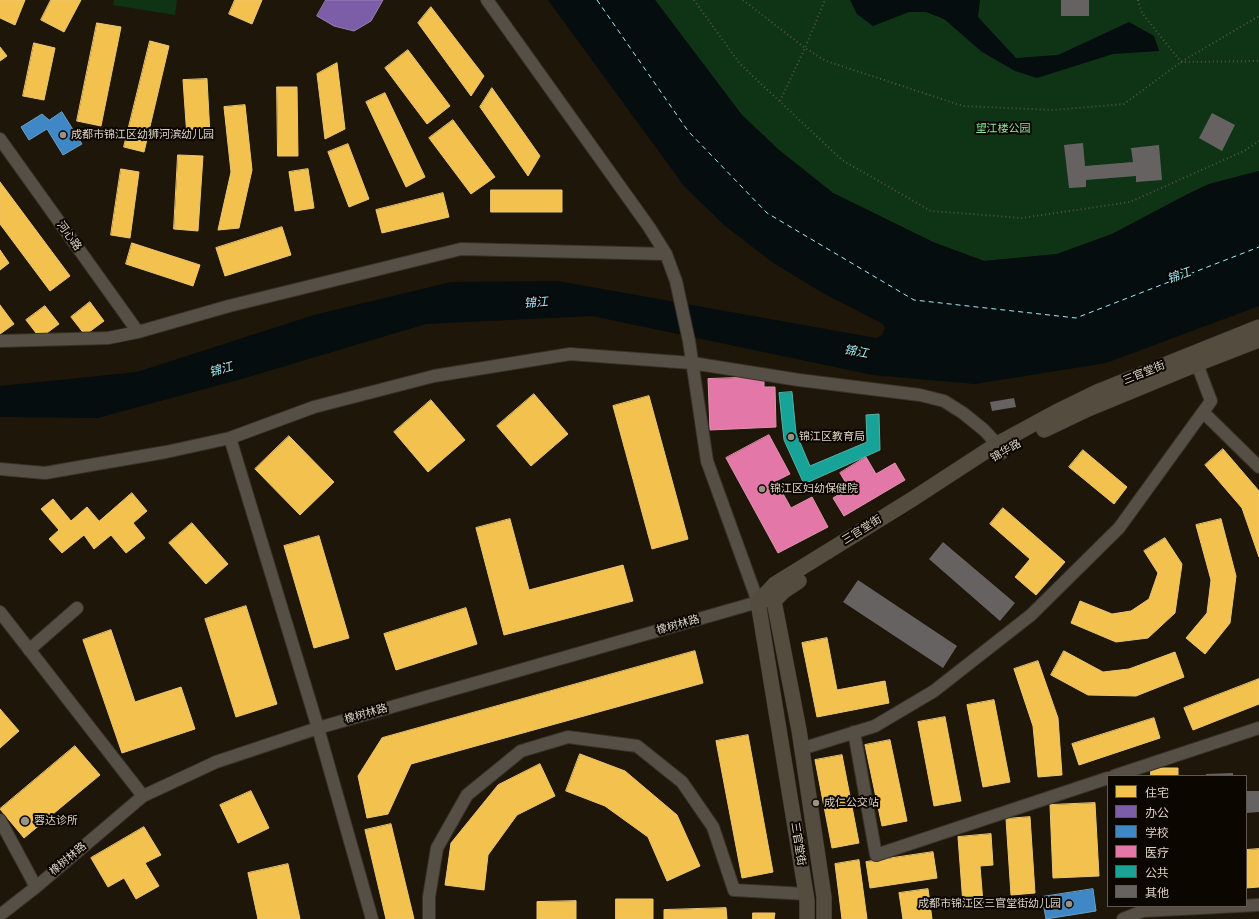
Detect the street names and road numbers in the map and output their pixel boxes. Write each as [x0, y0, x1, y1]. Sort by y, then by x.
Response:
street label: 河心路 [54, 219, 84, 253]
street label: 三官堂街 [1121, 359, 1167, 387]
street label: 锦华路 [988, 437, 1024, 465]
street label: 三官堂街 [840, 513, 884, 547]
street label: 橡树林路 [655, 613, 701, 637]
street label: 橡树林路 [343, 702, 389, 726]
street label: 三官堂街 [788, 821, 808, 867]
street label: 橡树林路 [47, 840, 89, 878]

